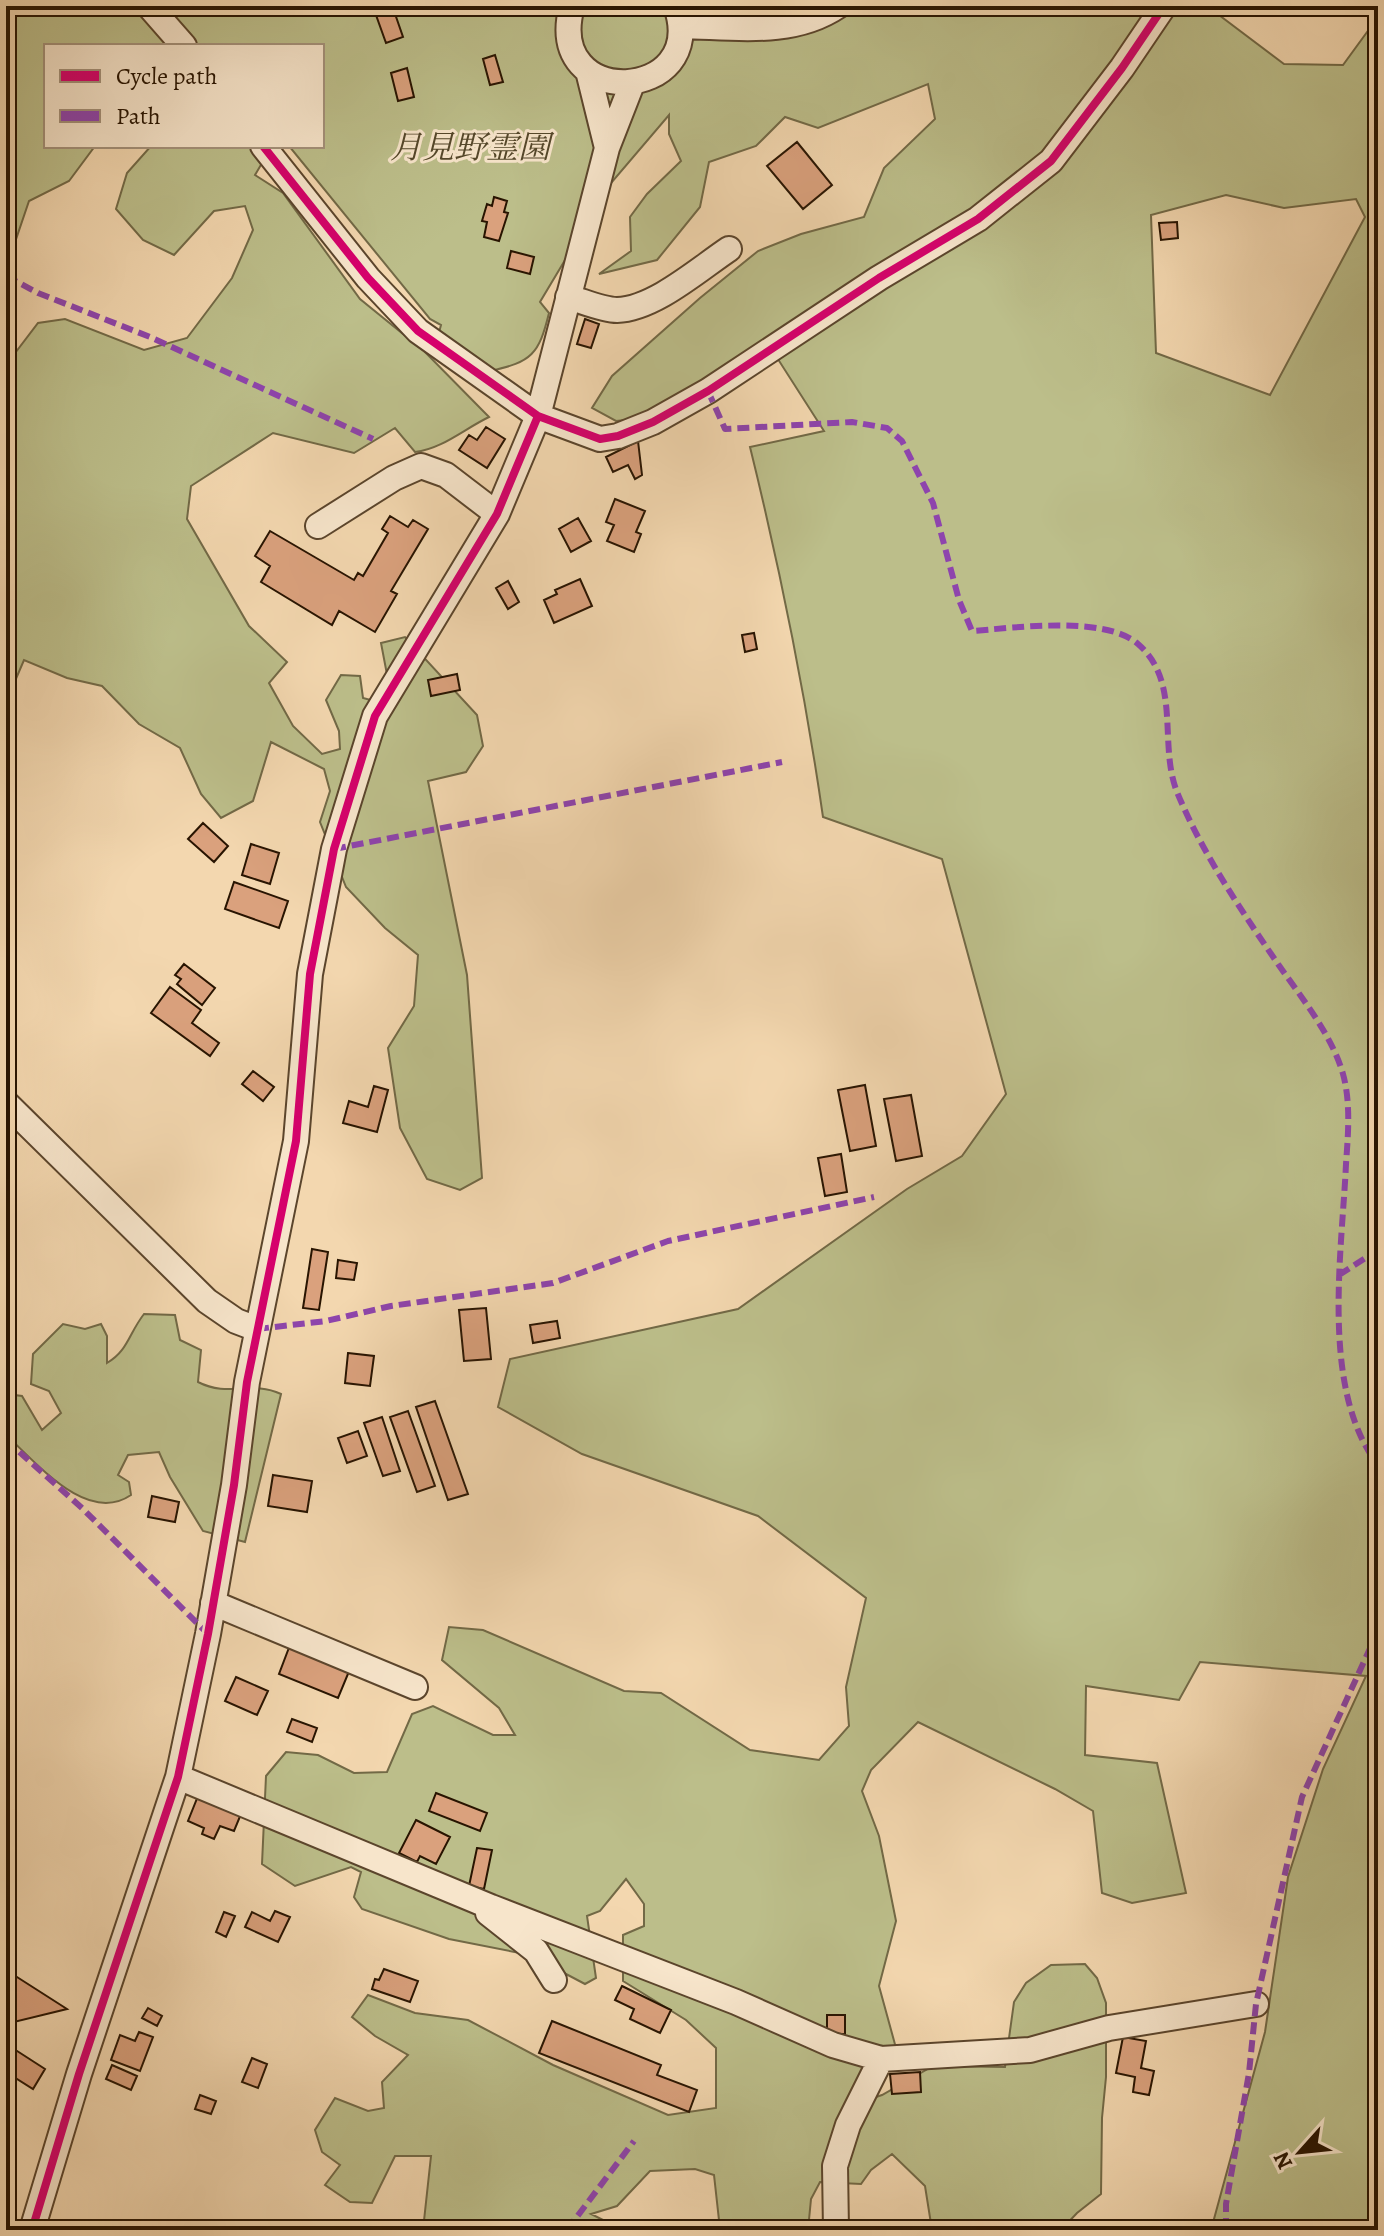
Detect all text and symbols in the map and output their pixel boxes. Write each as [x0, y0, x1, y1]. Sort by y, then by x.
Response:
legend [44, 44, 324, 148]
text: Cycle path [116, 60, 217, 92]
text: Path [116, 100, 161, 132]
park label: 月見野霊園 [390, 125, 555, 169]
north arrow [1260, 2112, 1340, 2192]
text: N [1266, 2147, 1300, 2175]

